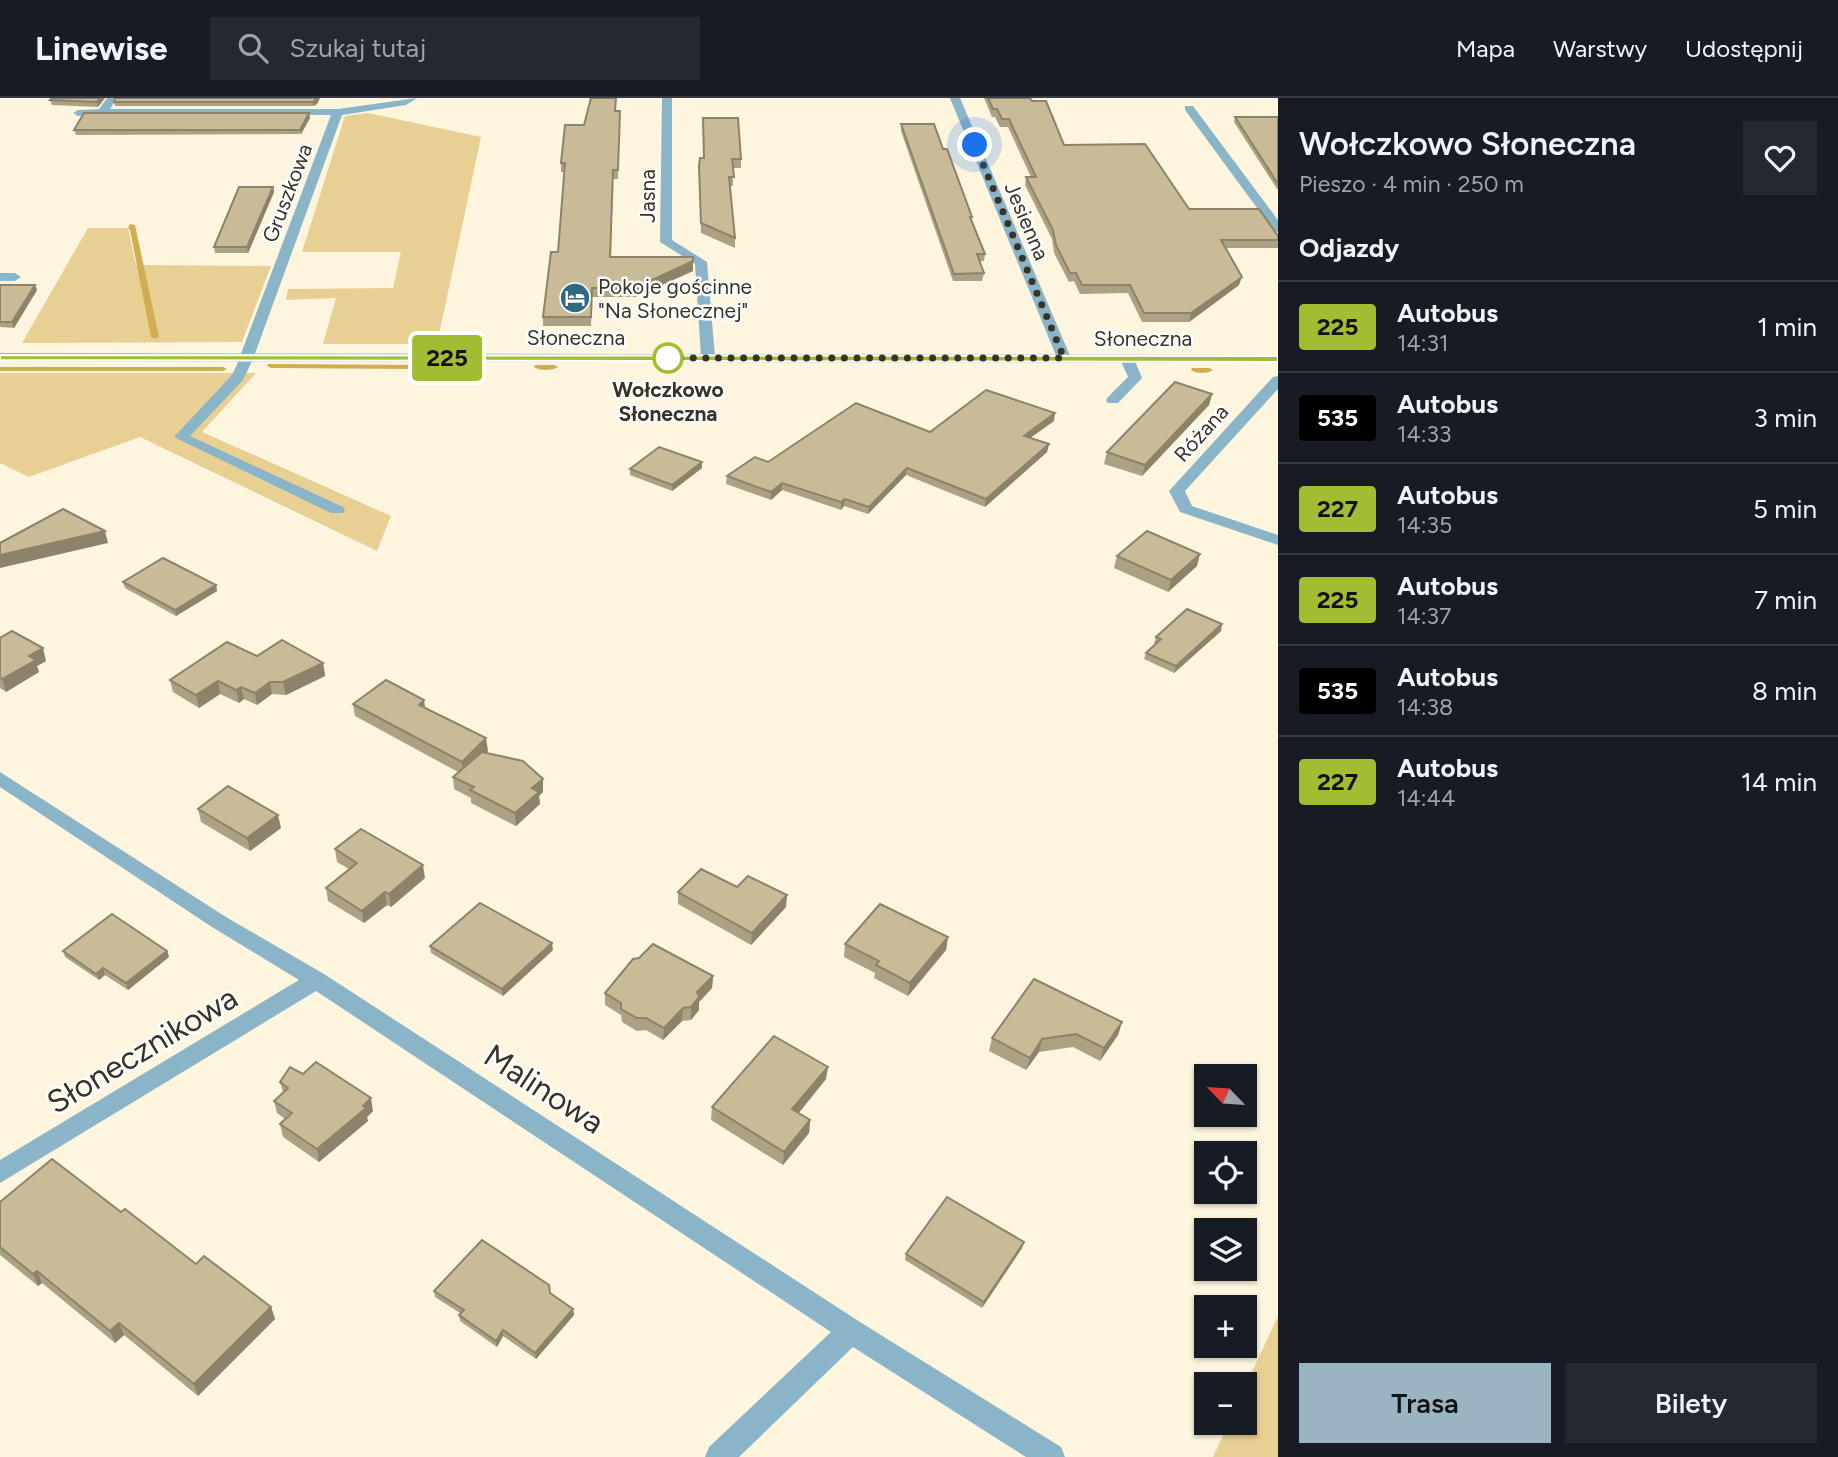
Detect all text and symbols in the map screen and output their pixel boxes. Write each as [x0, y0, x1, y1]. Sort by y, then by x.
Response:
search box [210, 17, 700, 80]
text: Linewise [35, 29, 168, 68]
icon: search [234, 29, 272, 67]
text: Szukaj tutaj [290, 32, 426, 64]
text: Mapa [1456, 34, 1515, 63]
text: Warstwy [1553, 34, 1647, 63]
text: Udostępnij [1685, 34, 1803, 63]
button: heart [1743, 121, 1817, 195]
text: Wołczkowo Słoneczna [1299, 124, 1636, 163]
your location [957, 127, 992, 162]
street label: Gruszkowa [257, 140, 317, 246]
street label: Jasna [635, 169, 660, 223]
text: Pieszo · 4 min · 250 m [1299, 170, 1524, 198]
street label: Jesienna [999, 178, 1055, 264]
text: Odjazdy [1299, 232, 1399, 264]
place label: Pokoje gościnne "Na Słonecznej" [598, 274, 752, 323]
hotel icon: Pokoje gościnne "Na Słonecznej" [558, 281, 592, 315]
text: Autobus [1397, 297, 1498, 329]
text: 1 min [1757, 311, 1817, 343]
text: 225 [1317, 312, 1358, 341]
street label: Słoneczna [527, 325, 625, 350]
street label: Słoneczna [1094, 326, 1192, 351]
text: 14:31 [1397, 329, 1449, 357]
line badge: 225 [407, 335, 487, 381]
text: 225 [426, 343, 468, 372]
marker: Wołczkowo Słoneczna [653, 343, 683, 373]
place label: Wołczkowo Słoneczna [612, 377, 724, 426]
text: Autobus [1397, 388, 1498, 420]
street label: Różana [1169, 399, 1233, 467]
text: 3 min [1754, 402, 1817, 434]
text: 535 [1317, 403, 1358, 432]
text: 14:33 [1397, 420, 1452, 448]
text: Autobus [1397, 479, 1498, 511]
text: 5 min [1753, 493, 1817, 525]
text: 227 [1317, 494, 1358, 523]
text: 14:35 [1397, 511, 1452, 539]
text: Autobus [1397, 570, 1498, 602]
text: 7 min [1754, 584, 1817, 616]
text: 225 [1317, 585, 1358, 614]
text: 14:37 [1397, 602, 1451, 630]
text: Autobus [1397, 661, 1498, 693]
text: 8 min [1752, 675, 1817, 707]
text: 535 [1317, 676, 1358, 705]
text: 14:38 [1397, 693, 1453, 721]
text: Autobus [1397, 752, 1498, 784]
text: 14 min [1741, 766, 1817, 798]
text: 227 [1317, 767, 1358, 796]
text: 14:44 [1397, 784, 1455, 812]
street label: Słonecznikowa [40, 978, 244, 1122]
street label: Malinowa [477, 1036, 611, 1142]
north arrow [1194, 1064, 1256, 1127]
map controls [1194, 1064, 1257, 1435]
button: locate [1194, 1141, 1257, 1204]
button: layers [1194, 1218, 1257, 1281]
button: + [1194, 1295, 1257, 1358]
button: Trasa [1299, 1363, 1551, 1443]
button: Bilety [1565, 1363, 1817, 1443]
button: − [1194, 1372, 1257, 1435]

